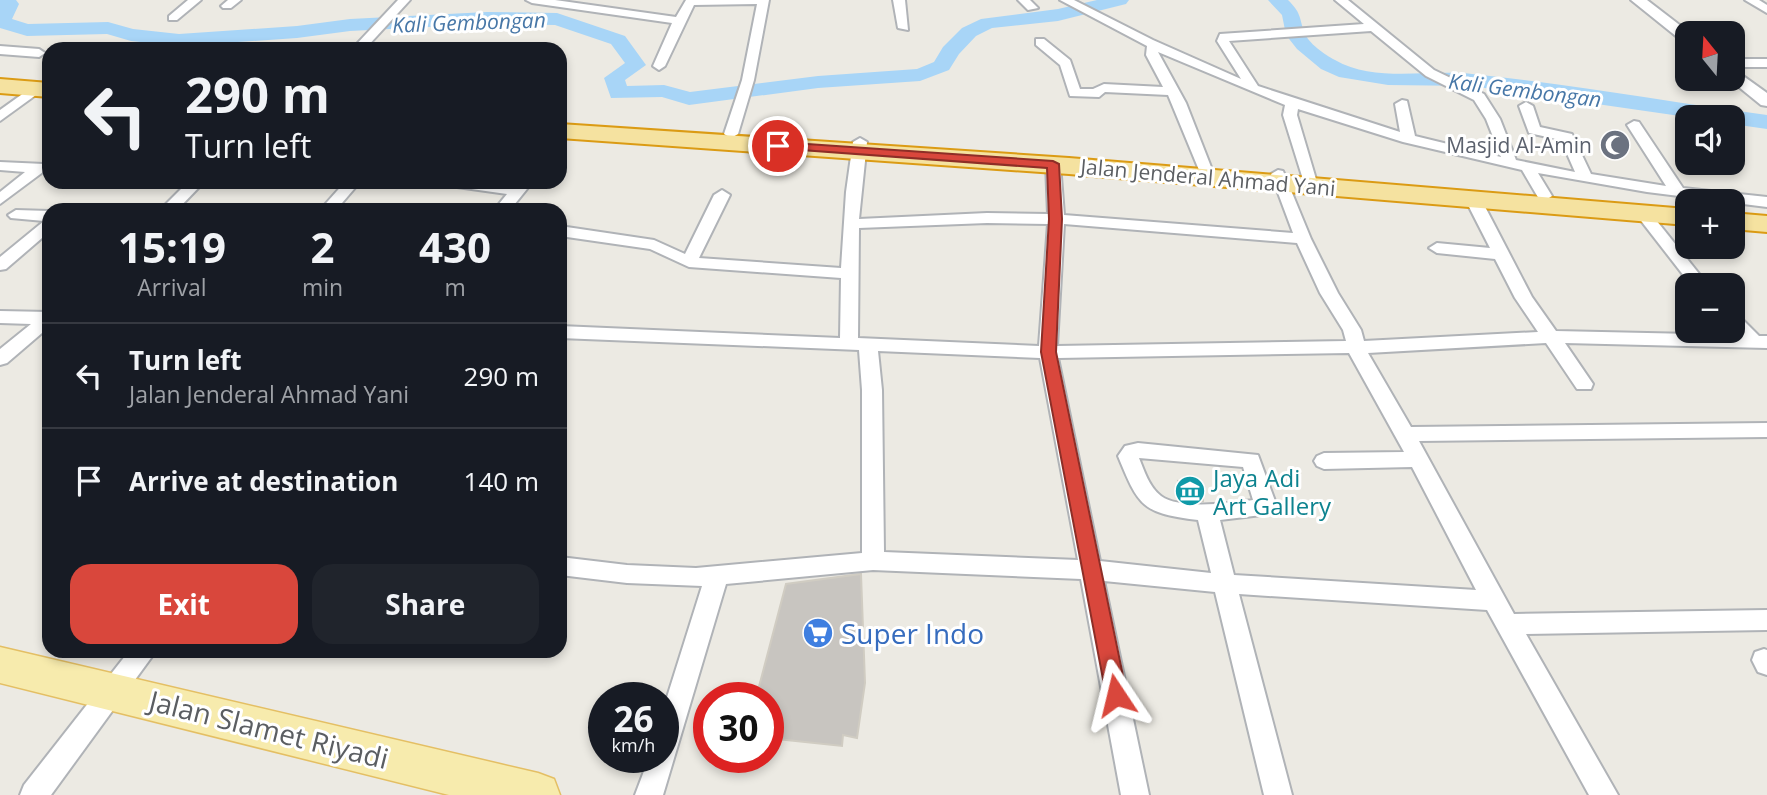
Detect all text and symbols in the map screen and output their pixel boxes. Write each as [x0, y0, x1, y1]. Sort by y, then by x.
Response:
water label: Kali Gembongan [392, 5, 546, 39]
north arrow [1675, 21, 1745, 91]
map controls [1675, 21, 1745, 343]
text: 290 m [185, 61, 330, 127]
water label: Kali Gembongan [1447, 67, 1603, 113]
icon: left [70, 70, 161, 161]
button: sound [1675, 105, 1745, 175]
pin [748, 116, 808, 176]
text: Turn left [185, 124, 311, 167]
icon: arrive [759, 127, 797, 165]
mosque icon: Masjid Al-Amin [1598, 128, 1632, 162]
place label: Masjid Al-Amin [1446, 131, 1592, 159]
street label: Jalan Jenderal Ahmad Yani [1077, 152, 1337, 202]
button: + [1675, 189, 1745, 259]
text: 15:19 [118, 218, 226, 275]
text: 2 [310, 218, 335, 275]
text: 430 [419, 218, 491, 275]
text: Arrival [137, 271, 207, 303]
text: min [302, 271, 343, 303]
text: m [444, 271, 466, 303]
button: − [1675, 273, 1745, 343]
text: Turn left [129, 342, 241, 378]
icon: left [70, 357, 108, 395]
text: 290 m [464, 358, 539, 394]
text: Jalan Jenderal Ahmad Yani [129, 378, 409, 410]
place label: Jaya Adi Art Gallery [1211, 461, 1332, 522]
icon: arrive [70, 462, 108, 500]
text: Arrive at destination [129, 463, 398, 499]
text: 140 m [464, 463, 539, 499]
museum icon: Jaya Adi Art Gallery [1173, 474, 1207, 508]
button: Exit [70, 564, 298, 644]
button: Share [312, 564, 539, 644]
place label: Super Indo [841, 614, 984, 652]
supermarket icon: Super Indo [801, 616, 835, 650]
position arrow [1079, 658, 1153, 732]
street label: Jalan Slamet Riyadi [143, 680, 393, 777]
speed limit sign: 30 [693, 682, 784, 773]
text: 26 [613, 695, 654, 742]
text: km/h [612, 733, 655, 757]

